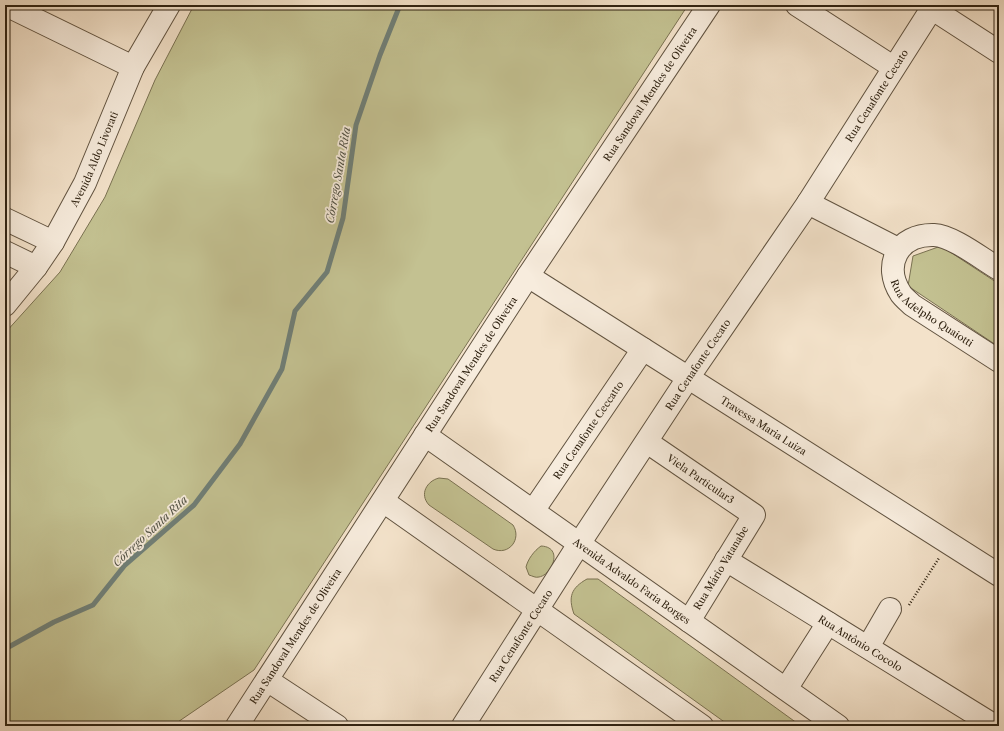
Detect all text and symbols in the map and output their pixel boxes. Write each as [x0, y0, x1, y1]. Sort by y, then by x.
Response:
street label: Rua Sandoval Mendes de Oliveira [600, 23, 700, 164]
street label: Rua Cenafonte Cecato [842, 47, 911, 144]
street label: Avenida Aldo Livorati [67, 109, 120, 210]
water label: Córrego Santa Rita [323, 125, 353, 224]
street label: Rua Adelpho Quaiotti [888, 277, 976, 349]
street label: Rua Sandoval Mendes de Oliveira [422, 293, 520, 434]
street label: Rua Cenafonte Cecato [662, 316, 733, 413]
street label: Rua Cenafonte Ceccatto [550, 378, 626, 482]
street label: Travessa Maria Luiza [718, 393, 810, 458]
street label: Viela Particular3 [664, 451, 737, 506]
water label: Córrego Santa Rita [110, 492, 191, 569]
street label: Rua Mário Vatanabe [691, 523, 751, 612]
street label: Avenida Advaldo Faria Borges [570, 534, 693, 627]
street label: Rua Sandoval Mendes de Oliveira [246, 565, 344, 706]
street label: Rua Cenafonte Cecato [486, 587, 555, 685]
street label: Rua Antônio Cocolo [816, 612, 905, 674]

